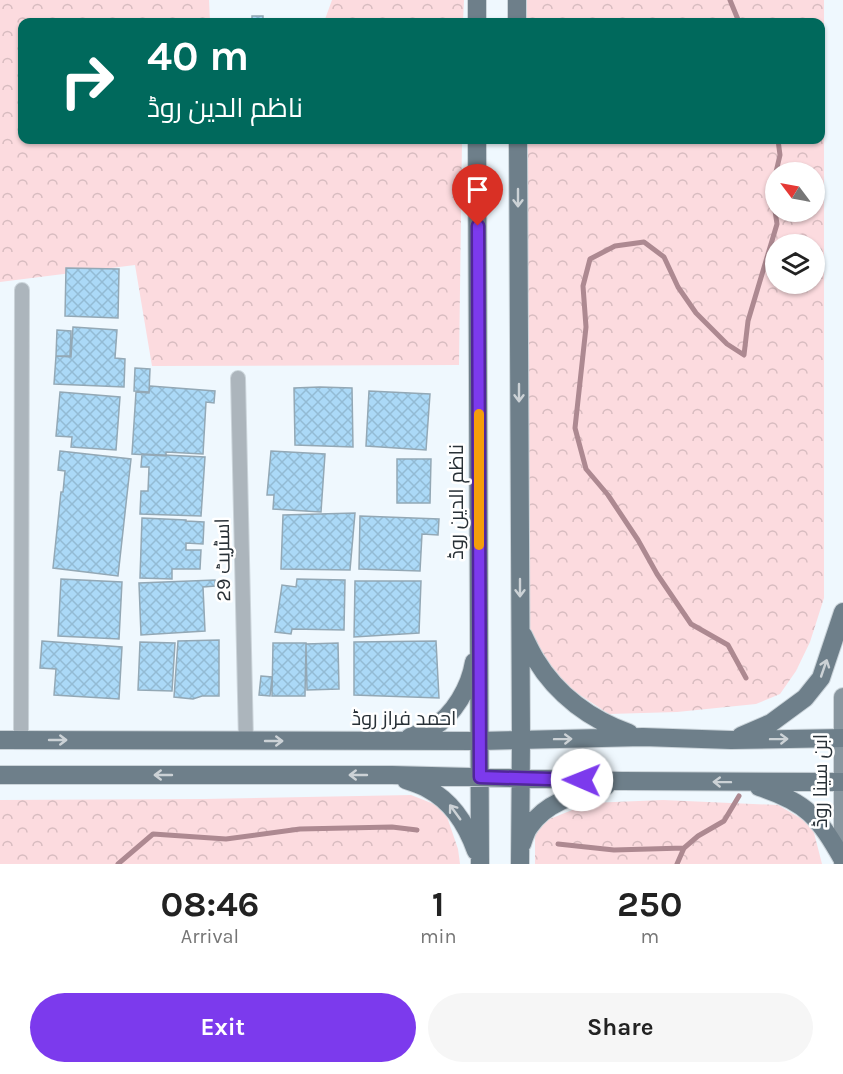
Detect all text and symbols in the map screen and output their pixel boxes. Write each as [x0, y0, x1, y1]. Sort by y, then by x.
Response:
text: 40 m [147, 31, 249, 81]
icon: right [48, 42, 126, 120]
text: ناظم الدین روڈ [147, 92, 303, 124]
north arrow [765, 162, 825, 222]
map controls [765, 162, 825, 294]
pin [452, 164, 503, 226]
icon: arrive [461, 173, 494, 206]
one-way arrow [512, 187, 524, 207]
button: layers [765, 234, 825, 294]
one-way arrow [513, 382, 525, 402]
street label: ناظم الدین روڈ [445, 444, 470, 560]
street label: اسٹریٹ 29 [211, 518, 235, 602]
one-way arrow [514, 577, 526, 597]
one-way arrow [819, 659, 830, 678]
street label: احمد فراز روڈ [352, 707, 456, 730]
one-way arrow [553, 733, 572, 744]
one-way arrow [768, 733, 788, 745]
one-way arrow [48, 734, 68, 746]
street label: ابن سینا روڈ [809, 734, 833, 828]
one-way arrow [264, 735, 284, 747]
position arrow [550, 748, 614, 812]
one-way arrow [153, 769, 173, 781]
one-way arrow [348, 769, 368, 781]
one-way arrow [712, 777, 732, 788]
one-way arrow [449, 804, 461, 820]
text: 08:46 [160, 883, 259, 925]
text: 1 [432, 883, 445, 925]
text: 250 [617, 883, 683, 925]
text: Arrival [181, 925, 239, 948]
text: min [420, 925, 457, 948]
text: m [640, 925, 659, 948]
button: Exit [30, 993, 416, 1062]
button: Share [428, 993, 813, 1062]

